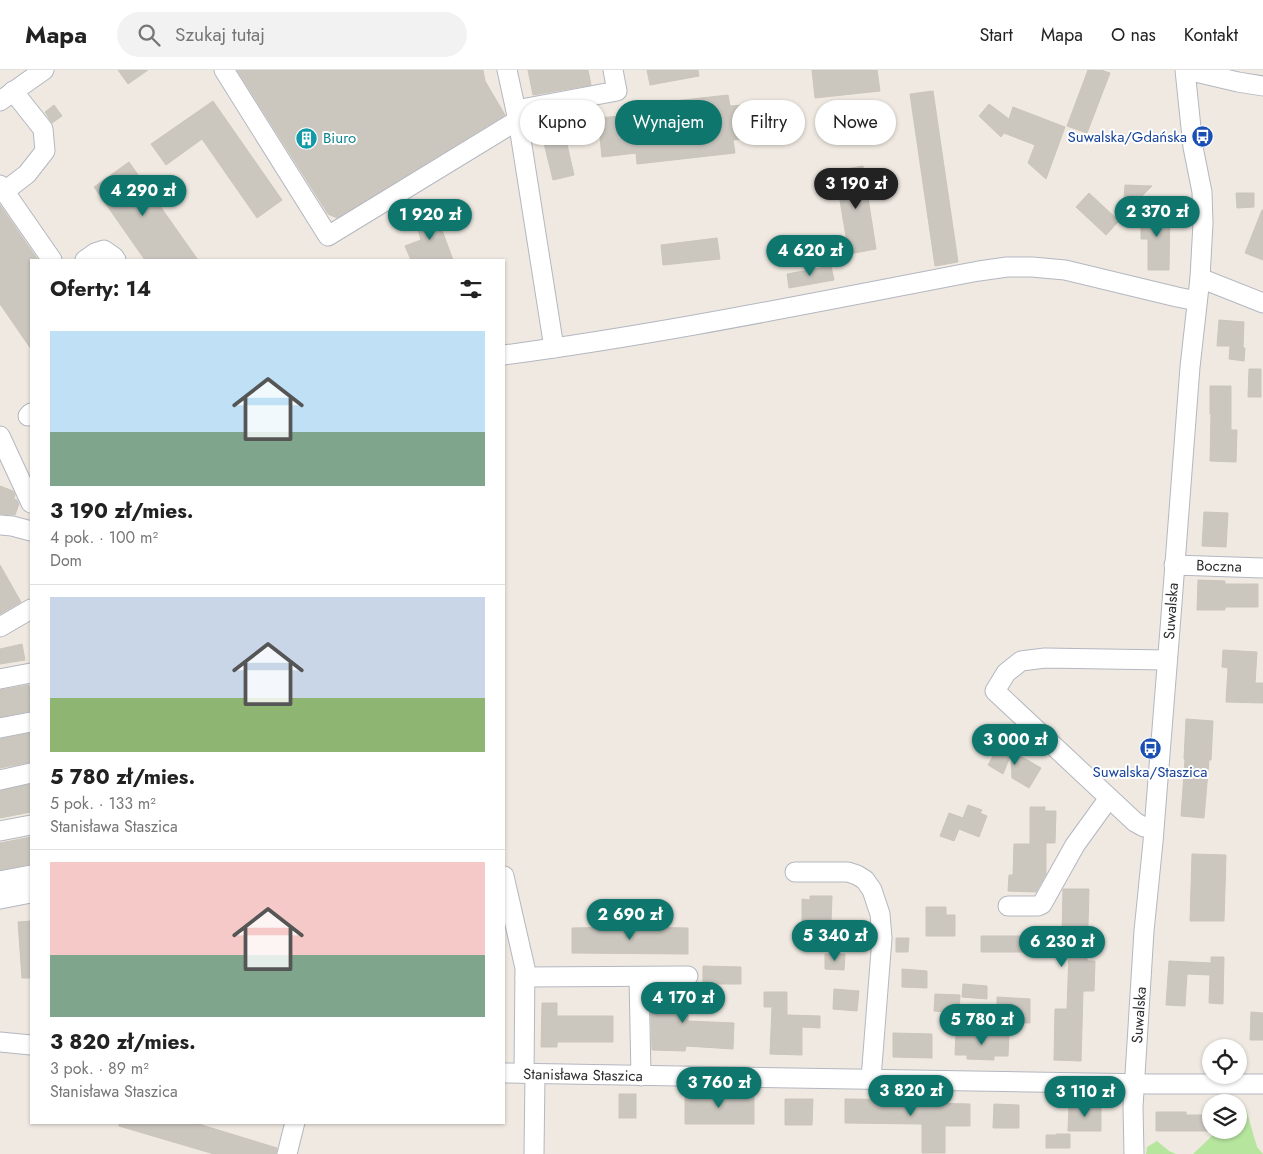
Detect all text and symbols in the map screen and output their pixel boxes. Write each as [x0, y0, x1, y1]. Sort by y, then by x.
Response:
search box [117, 12, 467, 57]
text: Mapa [25, 17, 87, 52]
icon: search [135, 21, 163, 49]
text: Szukaj tutaj [175, 21, 265, 48]
text: Start [979, 22, 1013, 48]
text: Mapa [1041, 22, 1083, 48]
text: O nas [1111, 22, 1156, 48]
text: Kontakt [1184, 22, 1238, 48]
chip: Kupno [520, 100, 605, 145]
chip: Wynajem [615, 100, 722, 145]
chip: Filtry [732, 100, 805, 145]
chip: Nowe [815, 100, 896, 145]
bus stop icon: Suwalska/Gdańska [1191, 125, 1215, 149]
building icon: Biuro [295, 126, 319, 150]
place label: Suwalska/Gdańska [1068, 126, 1187, 148]
place label: Biuro [323, 127, 356, 149]
pin: 3 190 zł [804, 168, 908, 210]
text: 3 190 zł [825, 172, 887, 195]
pin: 4 290 zł [91, 174, 195, 217]
text: 4 290 zł [110, 179, 176, 202]
pin: 2 370 zł [1105, 196, 1209, 238]
pin: 1 920 zł [378, 198, 482, 241]
text: 2 370 zł [1126, 200, 1188, 223]
text: 1 920 zł [399, 203, 461, 226]
pin: 4 620 zł [758, 234, 862, 277]
text: 4 620 zł [777, 239, 843, 262]
text: Oferty: 14 [50, 274, 151, 304]
icon: filters [457, 275, 485, 303]
icon: home [223, 364, 313, 454]
text: 3 190 zł/mies. [50, 496, 194, 526]
text: 4 pok. · 100 m² [50, 526, 158, 549]
text: Dom [50, 549, 82, 572]
street label: Boczna [1196, 554, 1242, 578]
street label: Suwalska [1158, 582, 1184, 640]
icon: home [223, 629, 313, 719]
pin: 3 000 zł [963, 724, 1067, 766]
text: 3 000 zł [983, 728, 1047, 751]
bus stop icon: Suwalska/Staszica [1138, 737, 1162, 761]
place label: Suwalska/Staszica [1093, 761, 1207, 783]
text: 5 780 zł/mies. [50, 762, 195, 792]
text: 5 pok. · 133 m² [50, 792, 156, 815]
text: Stanisława Staszica [50, 815, 178, 838]
icon: home [223, 894, 313, 984]
pin: 2 690 zł [578, 898, 682, 941]
text: 2 690 zł [598, 903, 662, 926]
pin: 5 340 zł [783, 920, 887, 962]
text: 5 340 zł [803, 924, 867, 947]
pin: 6 230 zł [1010, 926, 1114, 968]
text: 6 230 zł [1030, 930, 1094, 953]
pin: 4 170 zł [631, 982, 735, 1024]
text: 4 170 zł [652, 986, 714, 1009]
street label: Suwalska [1126, 986, 1152, 1044]
pin: 5 780 zł [930, 1004, 1034, 1046]
text: 5 780 zł [951, 1008, 1013, 1031]
text: 3 820 zł/mies. [50, 1027, 196, 1057]
map controls [1202, 1039, 1247, 1139]
button: locate [1202, 1039, 1247, 1084]
text: 3 pok. · 89 m² [50, 1057, 149, 1080]
street label: Stanisława Staszica [523, 1063, 643, 1087]
pin: 3 760 zł [667, 1066, 771, 1109]
text: 3 760 zł [687, 1071, 751, 1094]
pin: 3 820 zł [859, 1074, 963, 1117]
pin: 3 110 zł [1033, 1076, 1137, 1118]
text: 3 820 zł [879, 1079, 943, 1102]
text: Stanisława Staszica [50, 1080, 178, 1103]
text: 3 110 zł [1055, 1080, 1115, 1103]
button: layers [1202, 1094, 1247, 1139]

